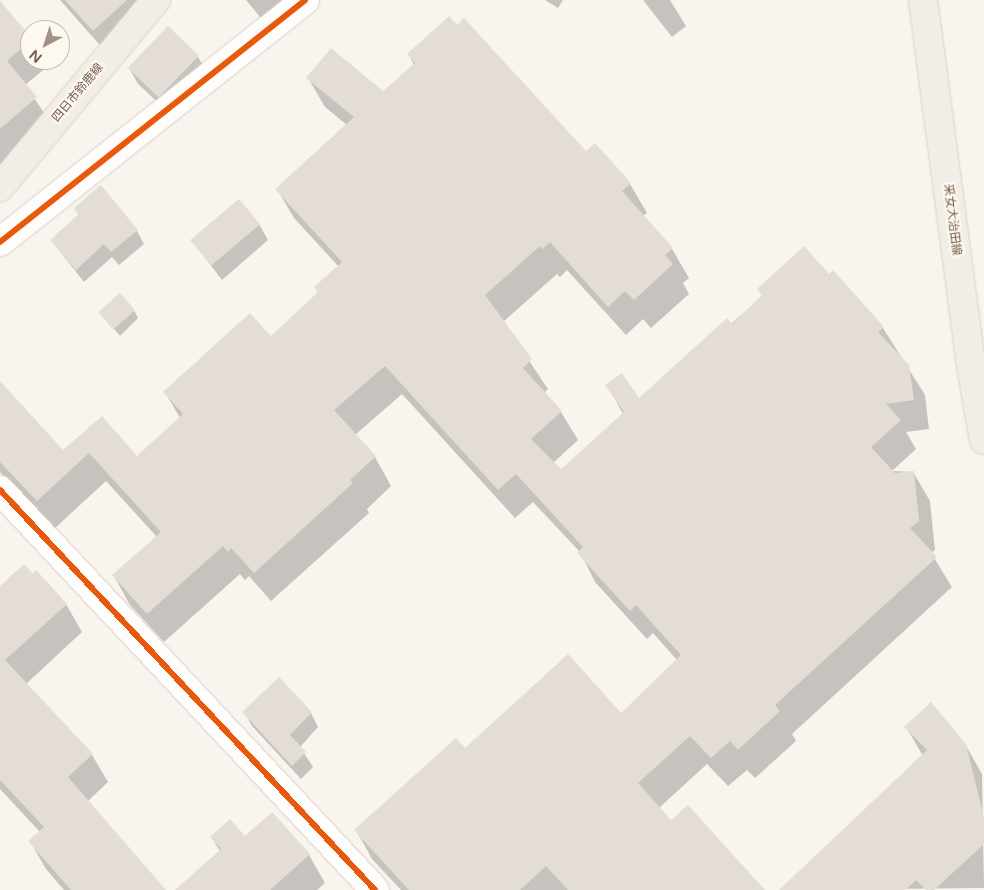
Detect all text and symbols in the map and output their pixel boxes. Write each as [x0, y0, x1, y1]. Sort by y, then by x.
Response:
north arrow [20, 20, 70, 70]
text: N [26, 46, 45, 66]
street label: 四日市鈴鹿線 [49, 61, 107, 125]
street label: 采女大治田線 [940, 183, 964, 257]

